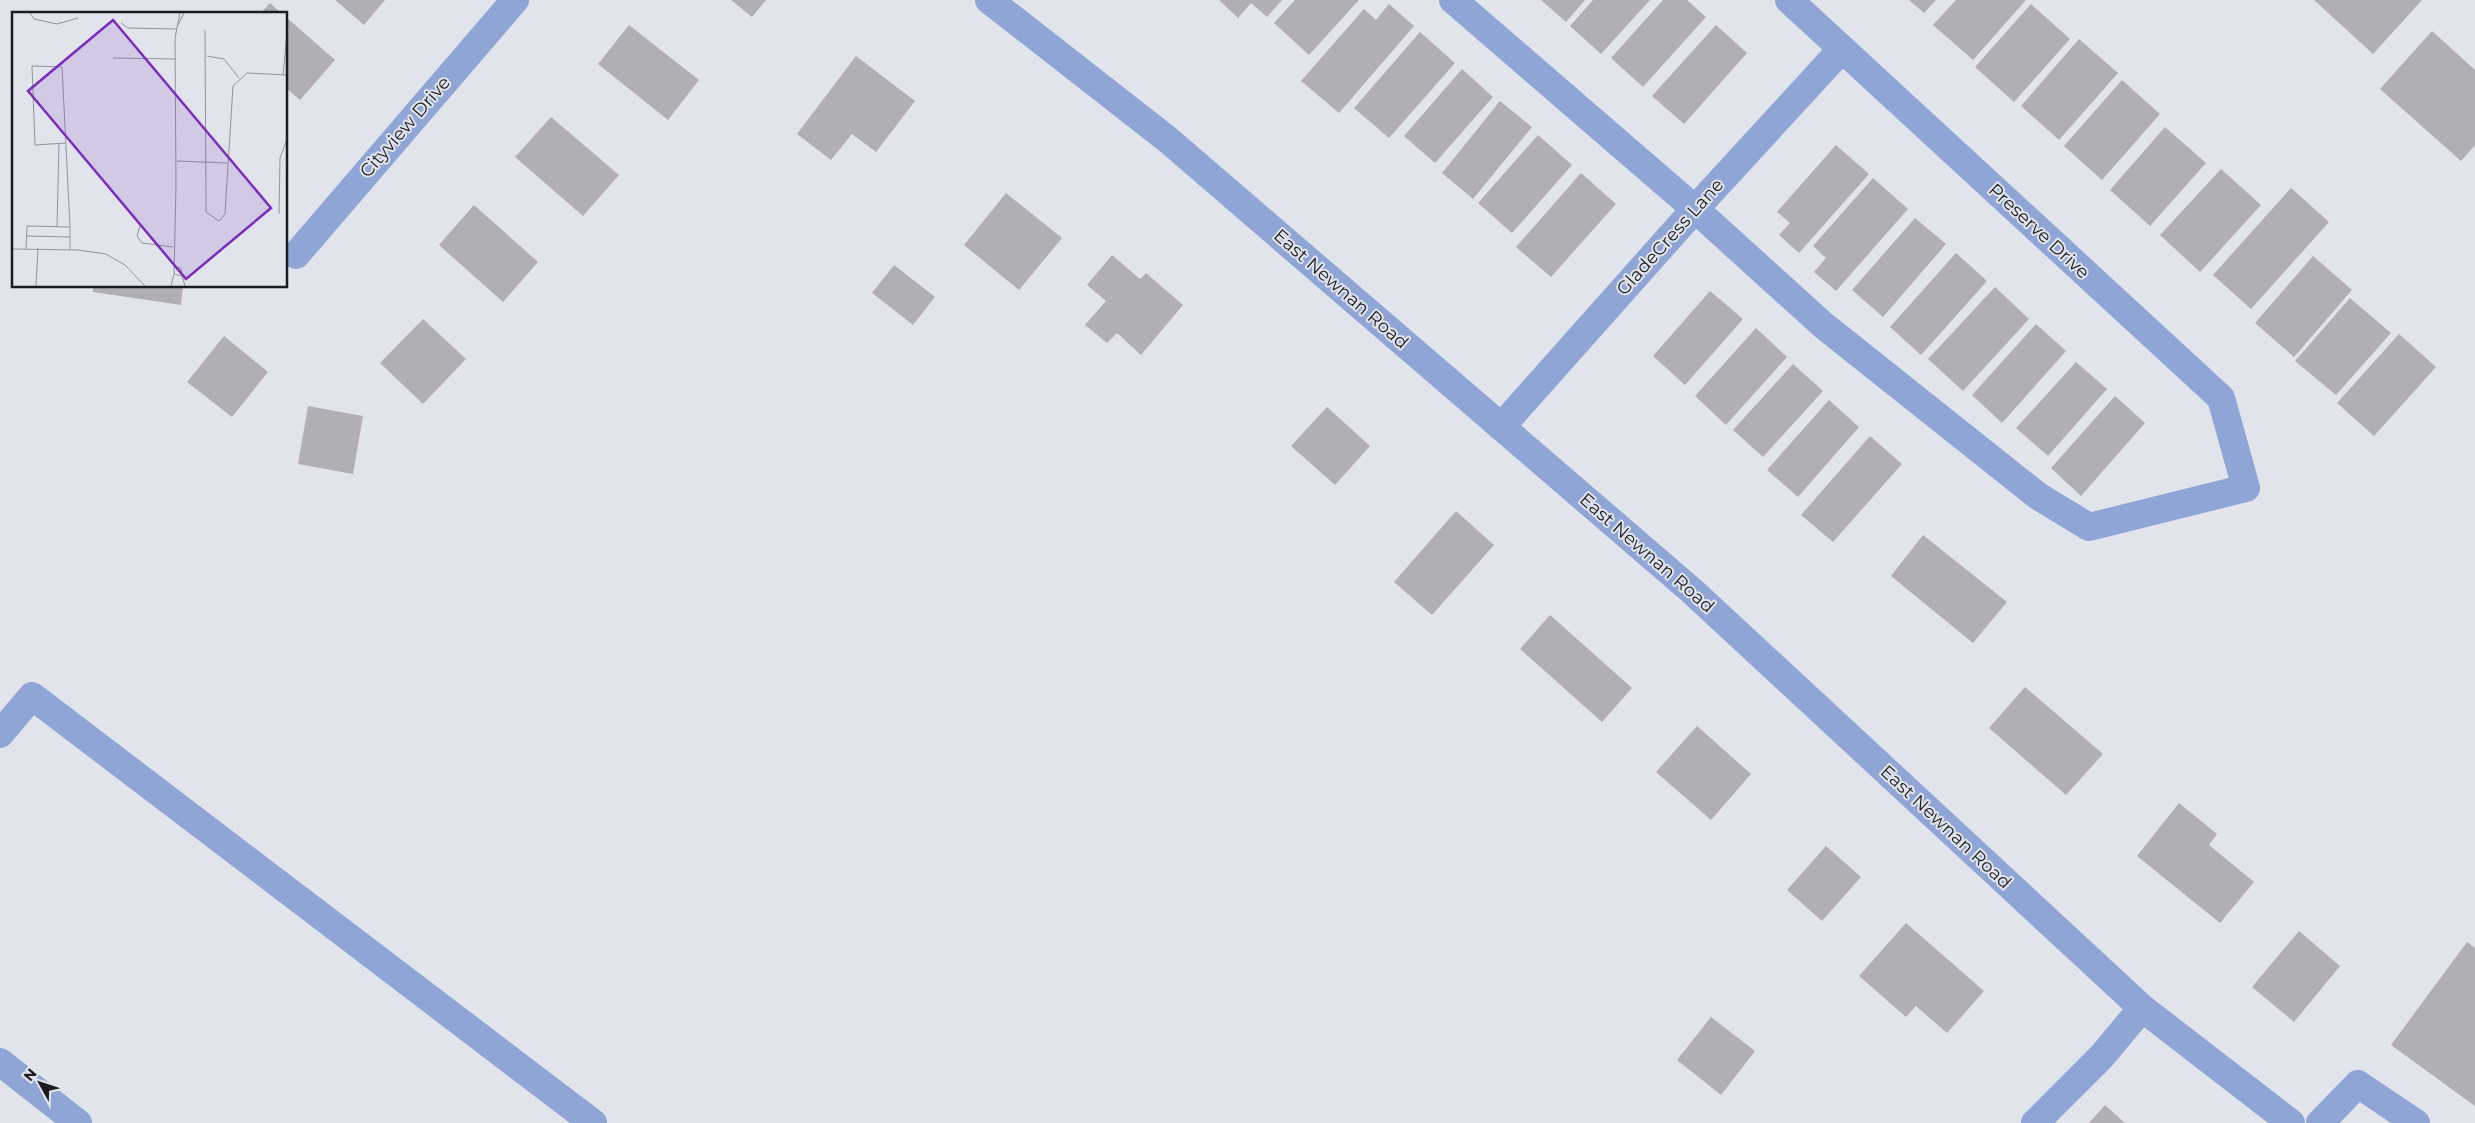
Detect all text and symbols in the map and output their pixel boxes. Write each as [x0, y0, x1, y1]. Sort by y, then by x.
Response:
inset map [12, 12, 288, 288]
street label: Cityview Drive [355, 72, 455, 182]
street label: GladeCress Lane [1612, 174, 1728, 300]
street label: Preserve Drive [1984, 179, 2094, 283]
street label: East Newnan Road [1269, 225, 1413, 353]
street label: East Newnan Road [1575, 489, 1719, 617]
street label: East Newnan Road [1876, 761, 2016, 893]
north arrow [15, 1058, 65, 1108]
text: N [20, 1065, 41, 1085]

